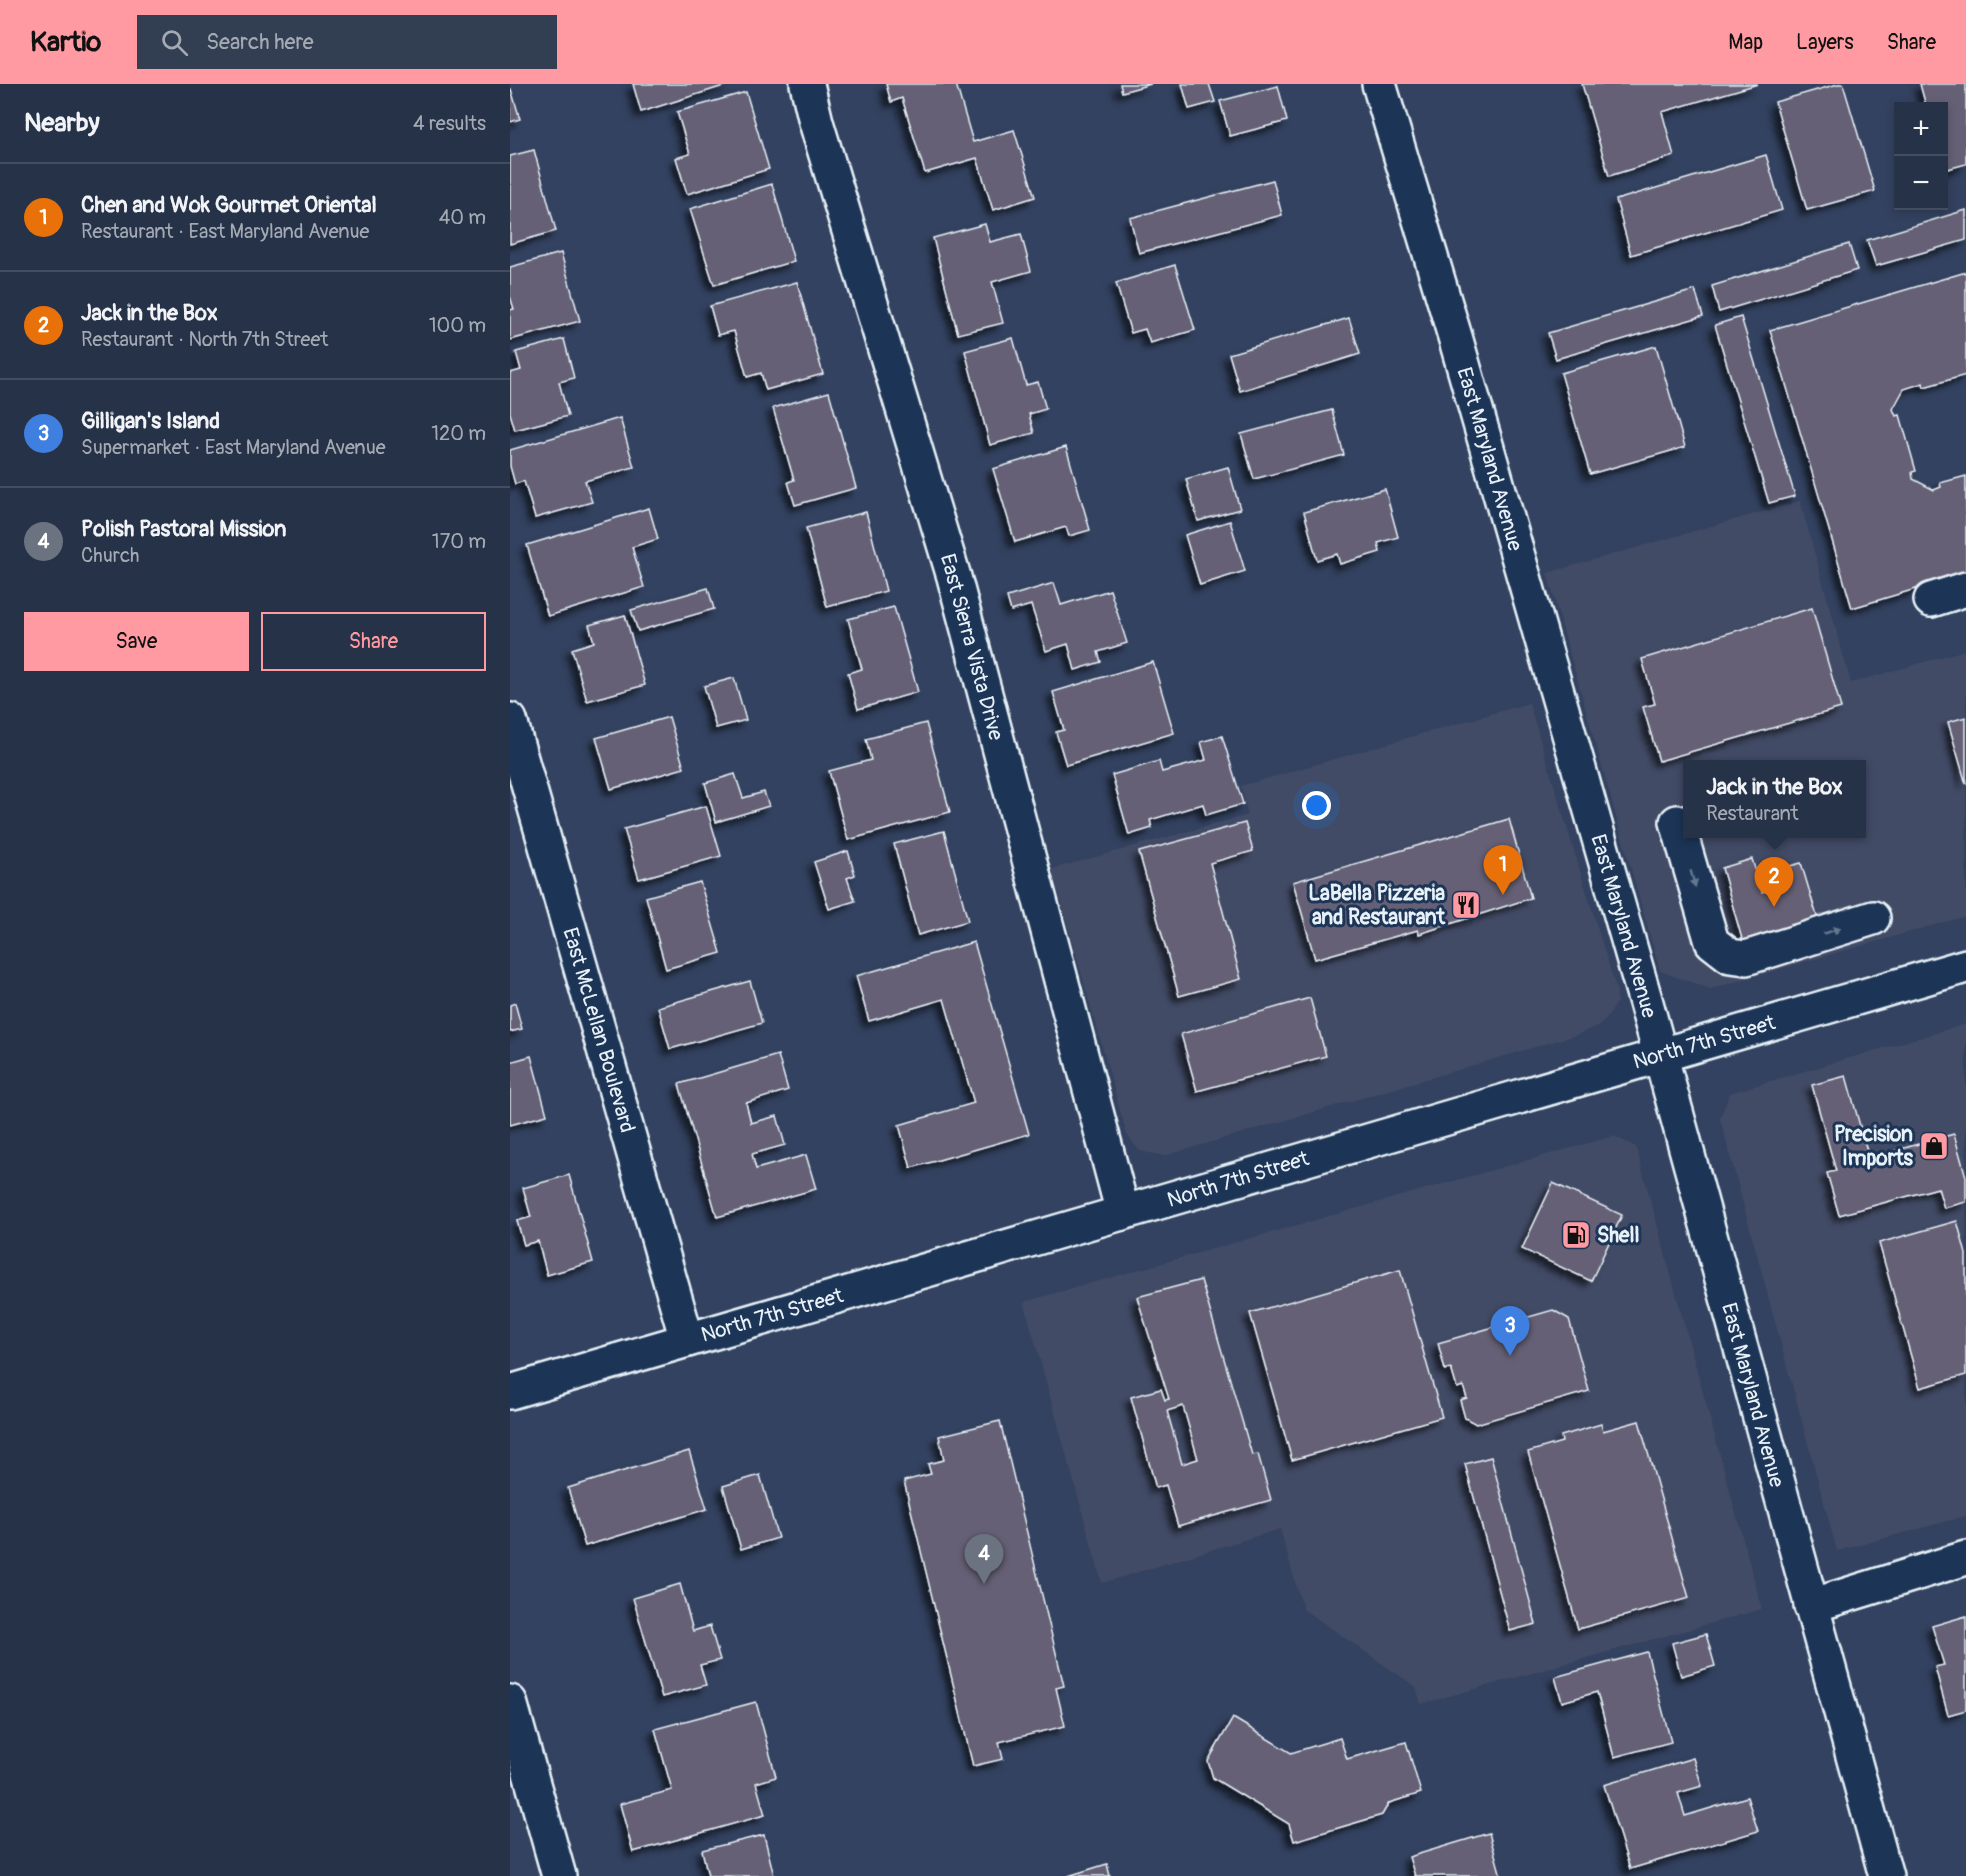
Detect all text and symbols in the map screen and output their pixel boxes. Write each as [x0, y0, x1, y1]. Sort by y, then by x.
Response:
search box [137, 15, 557, 69]
text: Kartio [30, 25, 101, 60]
icon: search [158, 26, 191, 59]
text: Search here [206, 28, 314, 56]
text: Map [1728, 29, 1763, 56]
text: Layers [1796, 29, 1854, 56]
text: Share [1887, 29, 1936, 56]
map controls [1894, 102, 1948, 210]
button: + [1894, 102, 1948, 156]
text: Nearby [24, 107, 100, 139]
text: 4 results [413, 111, 486, 136]
button: − [1894, 156, 1948, 210]
text: Chen and Wok Gourmet Oriental [81, 191, 377, 219]
text: 1 [40, 205, 47, 230]
text: 40 m [439, 205, 486, 230]
text: Restaurant · East Maryland Avenue [81, 219, 369, 244]
text: Jack in the Box [81, 299, 218, 327]
text: 2 [38, 313, 49, 338]
text: 100 m [429, 313, 486, 338]
text: Restaurant · North 7th Street [81, 327, 328, 352]
street label: East Maryland Avenue [1450, 364, 1529, 555]
text: Gilligan's Island [81, 407, 220, 435]
text: 3 [38, 421, 49, 446]
text: 120 m [431, 421, 486, 446]
text: Supermarket · East Maryland Avenue [81, 435, 386, 460]
text: Polish Pastoral Mission [81, 515, 287, 543]
text: 4 [38, 529, 49, 554]
text: 170 m [432, 529, 486, 554]
text: Church [81, 543, 139, 568]
street label: East Sierra Vista Drive [934, 551, 1010, 744]
button: Save [24, 612, 249, 671]
button: Share [261, 612, 486, 671]
popup [1683, 760, 1866, 838]
text: Jack in the Box [1706, 773, 1843, 801]
your location [1302, 791, 1331, 820]
text: Restaurant [1706, 801, 1799, 826]
street label: East Maryland Avenue [1584, 831, 1663, 1022]
pin: 1 [1484, 846, 1522, 895]
pin: 2 [1754, 858, 1794, 907]
one-way arrow [1689, 870, 1698, 888]
place label: LaBella Pizzeria and Restaurant [1308, 880, 1446, 931]
restaurant icon: LaBella Pizzeria and Restaurant [1450, 889, 1482, 921]
street label: East McLellan Boulevard [556, 924, 641, 1136]
one-way arrow [1823, 926, 1841, 935]
street label: North 7th Street [1630, 1009, 1779, 1076]
place label: Precision Imports [1834, 1121, 1914, 1172]
shop icon: Precision Imports [1918, 1130, 1950, 1162]
street label: North 7th Street [1164, 1145, 1313, 1214]
fuel station icon: Shell [1560, 1219, 1592, 1251]
place label: Shell [1597, 1222, 1639, 1249]
street label: North 7th Street [698, 1282, 847, 1349]
street label: East Maryland Avenue [1715, 1300, 1790, 1491]
pin: 3 [1490, 1306, 1530, 1356]
pin: 4 [964, 1534, 1004, 1584]

